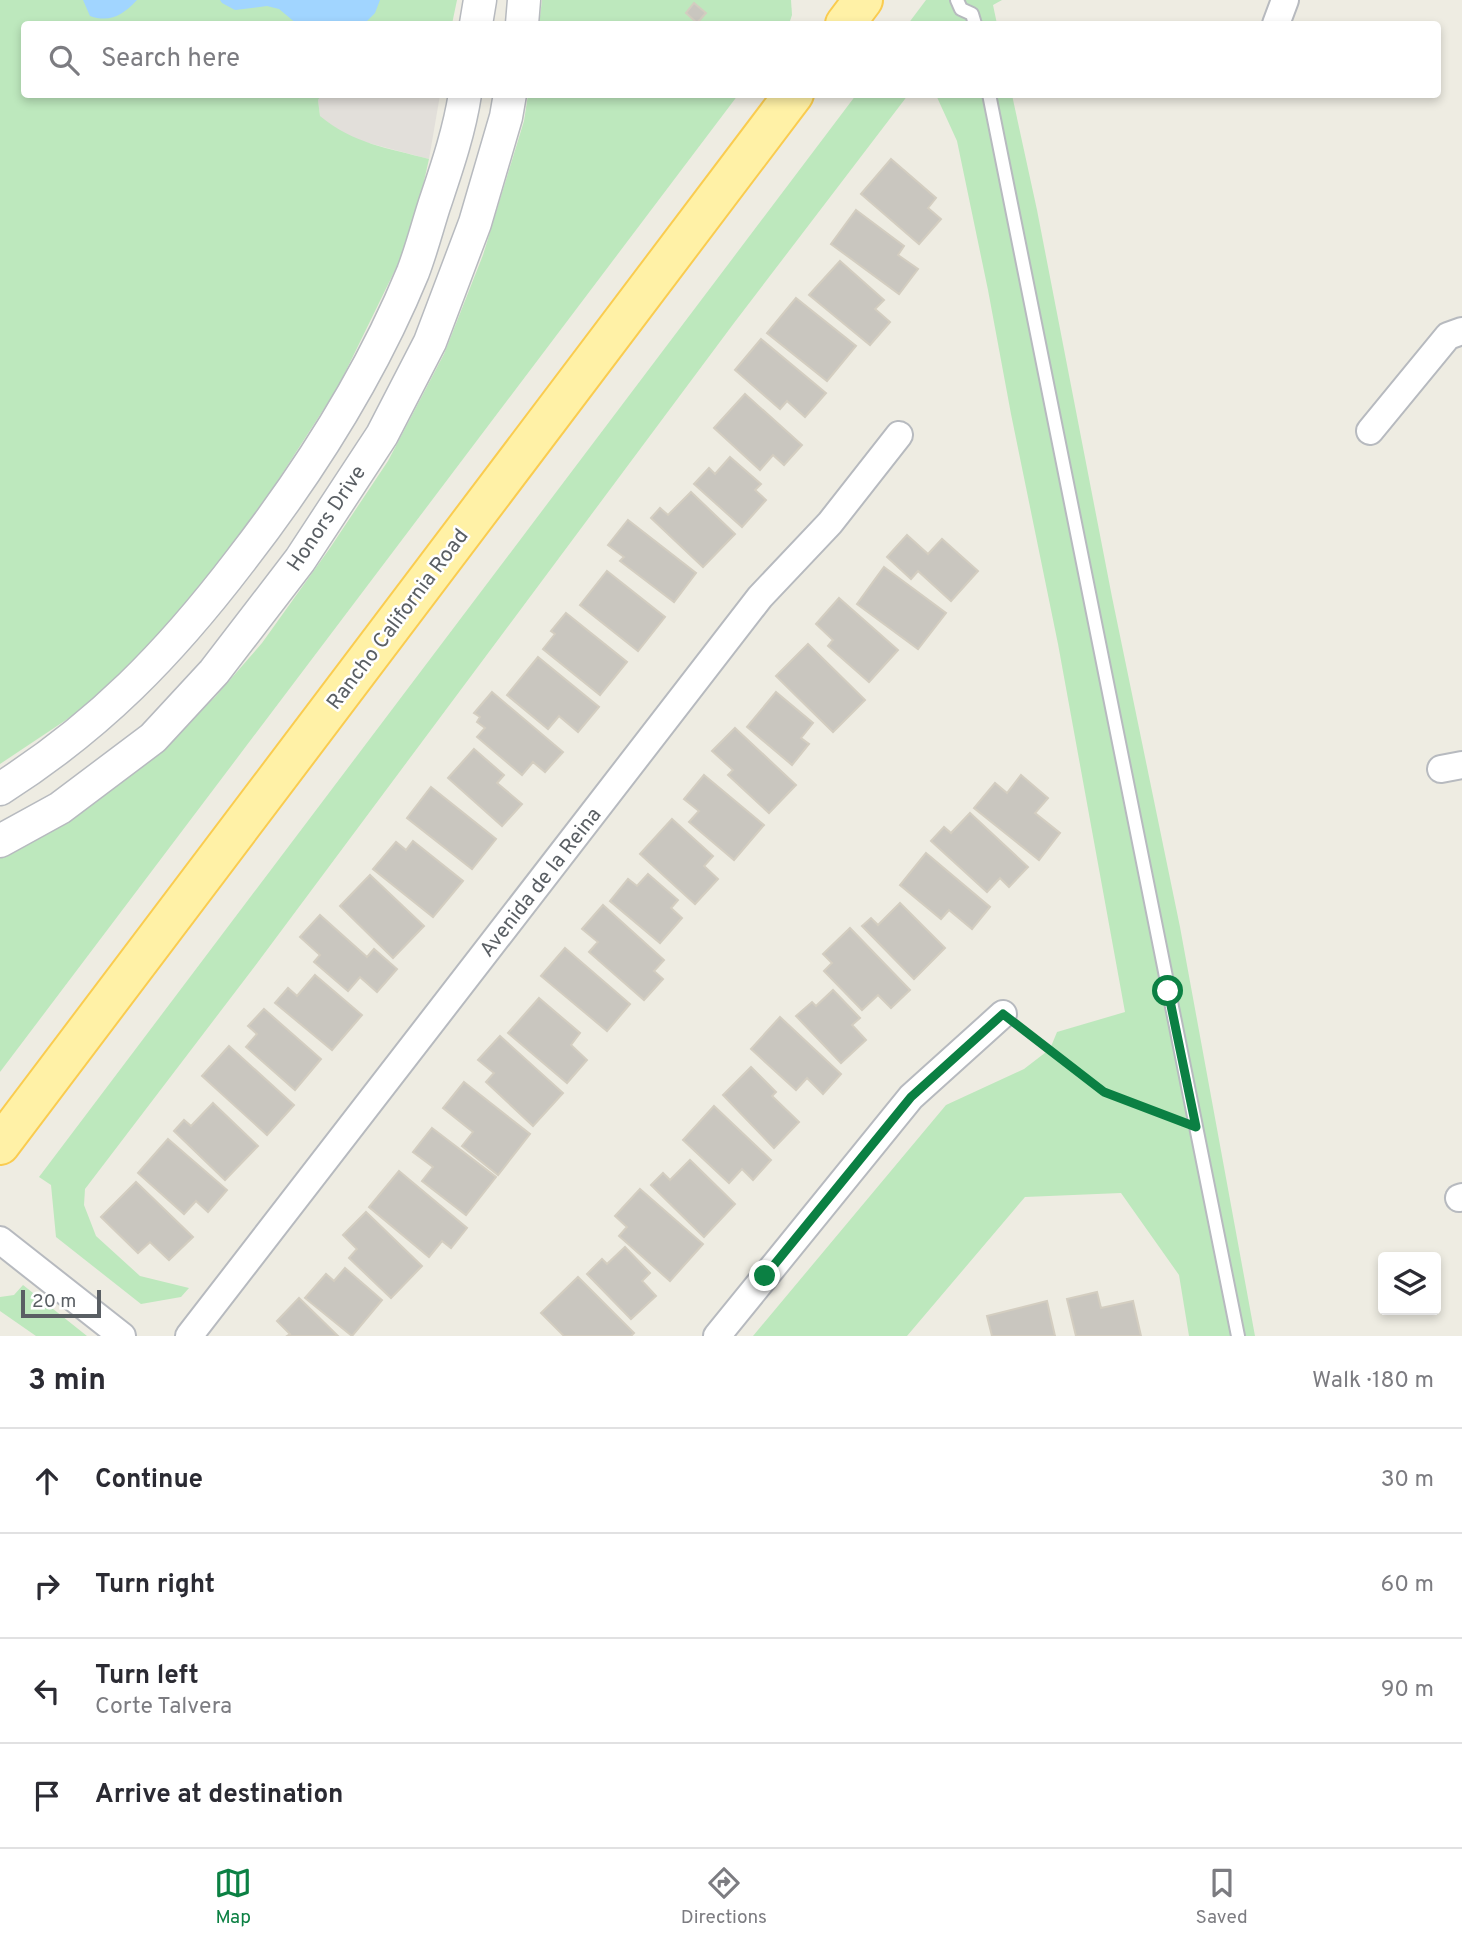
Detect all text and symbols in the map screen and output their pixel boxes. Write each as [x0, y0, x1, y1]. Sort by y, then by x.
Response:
search box [21, 21, 1441, 98]
icon: search [45, 41, 83, 79]
text: Search here [101, 43, 240, 76]
street label: Honors Drive [282, 460, 373, 577]
street label: Rancho California Road [321, 524, 475, 716]
street label: Avenida de la Reina [474, 803, 608, 963]
route start [1152, 975, 1183, 1006]
map controls [1378, 1252, 1441, 1315]
button: layers [1378, 1252, 1441, 1315]
route end [749, 1260, 780, 1291]
scale bar [21, 1287, 102, 1319]
text: 20 m [32, 1290, 76, 1314]
text: 3 min [28, 1363, 106, 1400]
text: Walk · 180 m [1312, 1367, 1434, 1396]
icon: ahead [28, 1462, 66, 1500]
text: Continue [95, 1464, 203, 1497]
text: 30 m [1381, 1466, 1434, 1495]
icon: right [28, 1567, 66, 1605]
text: Turn right [95, 1569, 215, 1602]
text: 60 m [1381, 1571, 1434, 1600]
text: Turn left [95, 1660, 199, 1693]
icon: left [28, 1672, 66, 1710]
text: 90 m [1381, 1676, 1434, 1705]
text: Corte Talvera [95, 1693, 232, 1722]
icon: arrive [28, 1777, 66, 1815]
text: Arrive at destination [95, 1779, 343, 1812]
tab: Map [214, 1864, 252, 1930]
tab: Directions [681, 1864, 767, 1930]
tab: Saved [1196, 1864, 1248, 1930]

